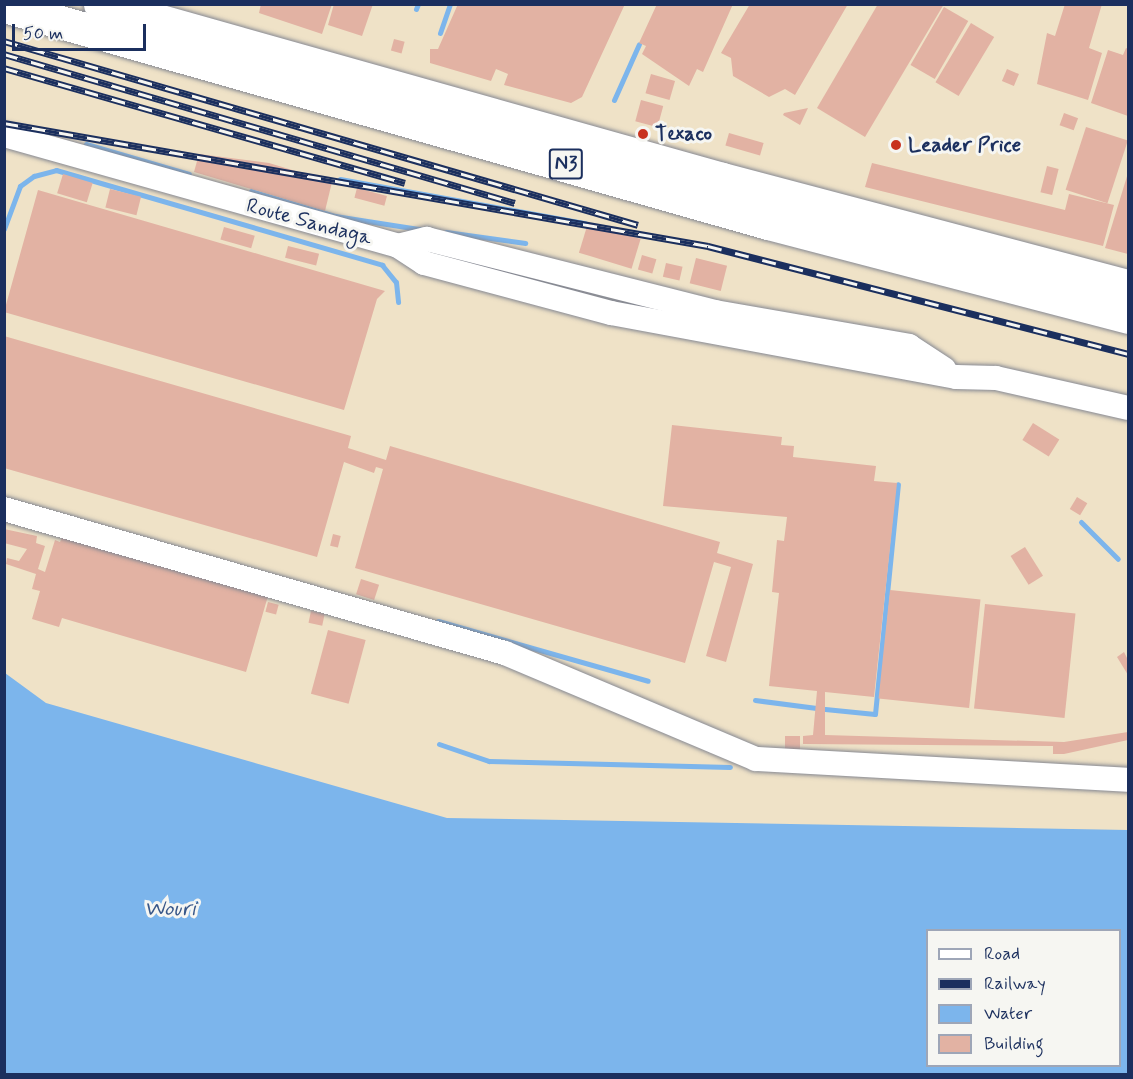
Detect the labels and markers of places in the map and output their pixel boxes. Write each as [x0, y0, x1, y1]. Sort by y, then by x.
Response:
place label: Texaco [655, 121, 712, 147]
marker: Texaco [636, 127, 650, 141]
place label: Leader Price [908, 132, 1021, 158]
marker: Leader Price [889, 138, 903, 152]

